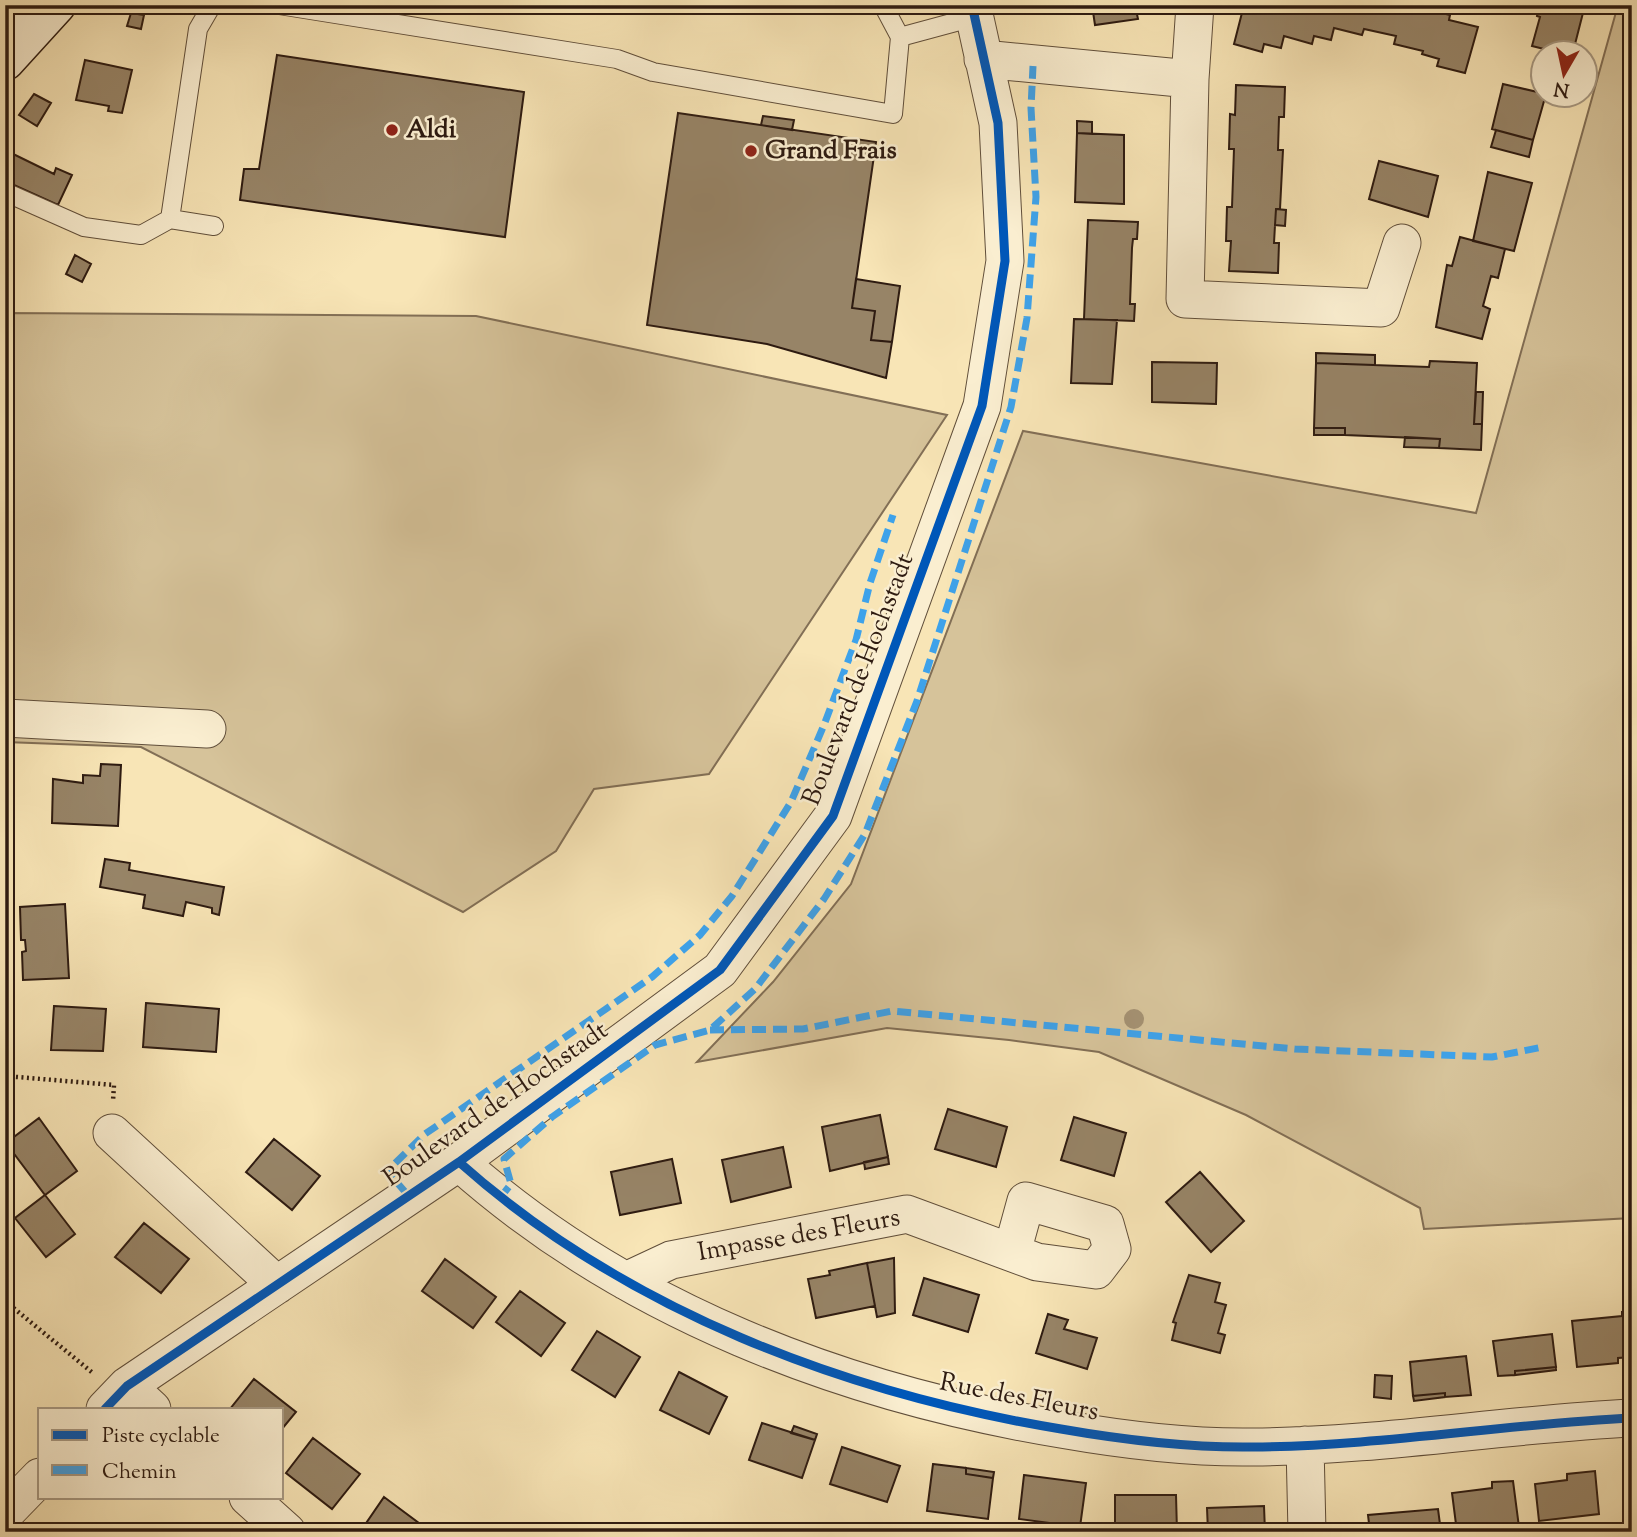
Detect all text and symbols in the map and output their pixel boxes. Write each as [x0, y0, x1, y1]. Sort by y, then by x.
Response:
north arrow [1528, 38, 1598, 108]
text: N [1552, 74, 1571, 103]
place label: Aldi [406, 112, 457, 149]
marker: Aldi [384, 122, 400, 138]
place label: Grand Frais [765, 133, 897, 170]
marker: Grand Frais [743, 143, 759, 159]
street label: Boulevard de Hochstadt [794, 548, 924, 811]
street label: Boulevard de Hochstadt [376, 1013, 616, 1197]
street label: Impasse des Fleurs [695, 1200, 903, 1272]
street label: Rue des Fleurs [936, 1364, 1102, 1432]
legend [38, 1408, 284, 1498]
text: Piste cyclable [102, 1422, 220, 1452]
text: Chemin [102, 1458, 177, 1488]

